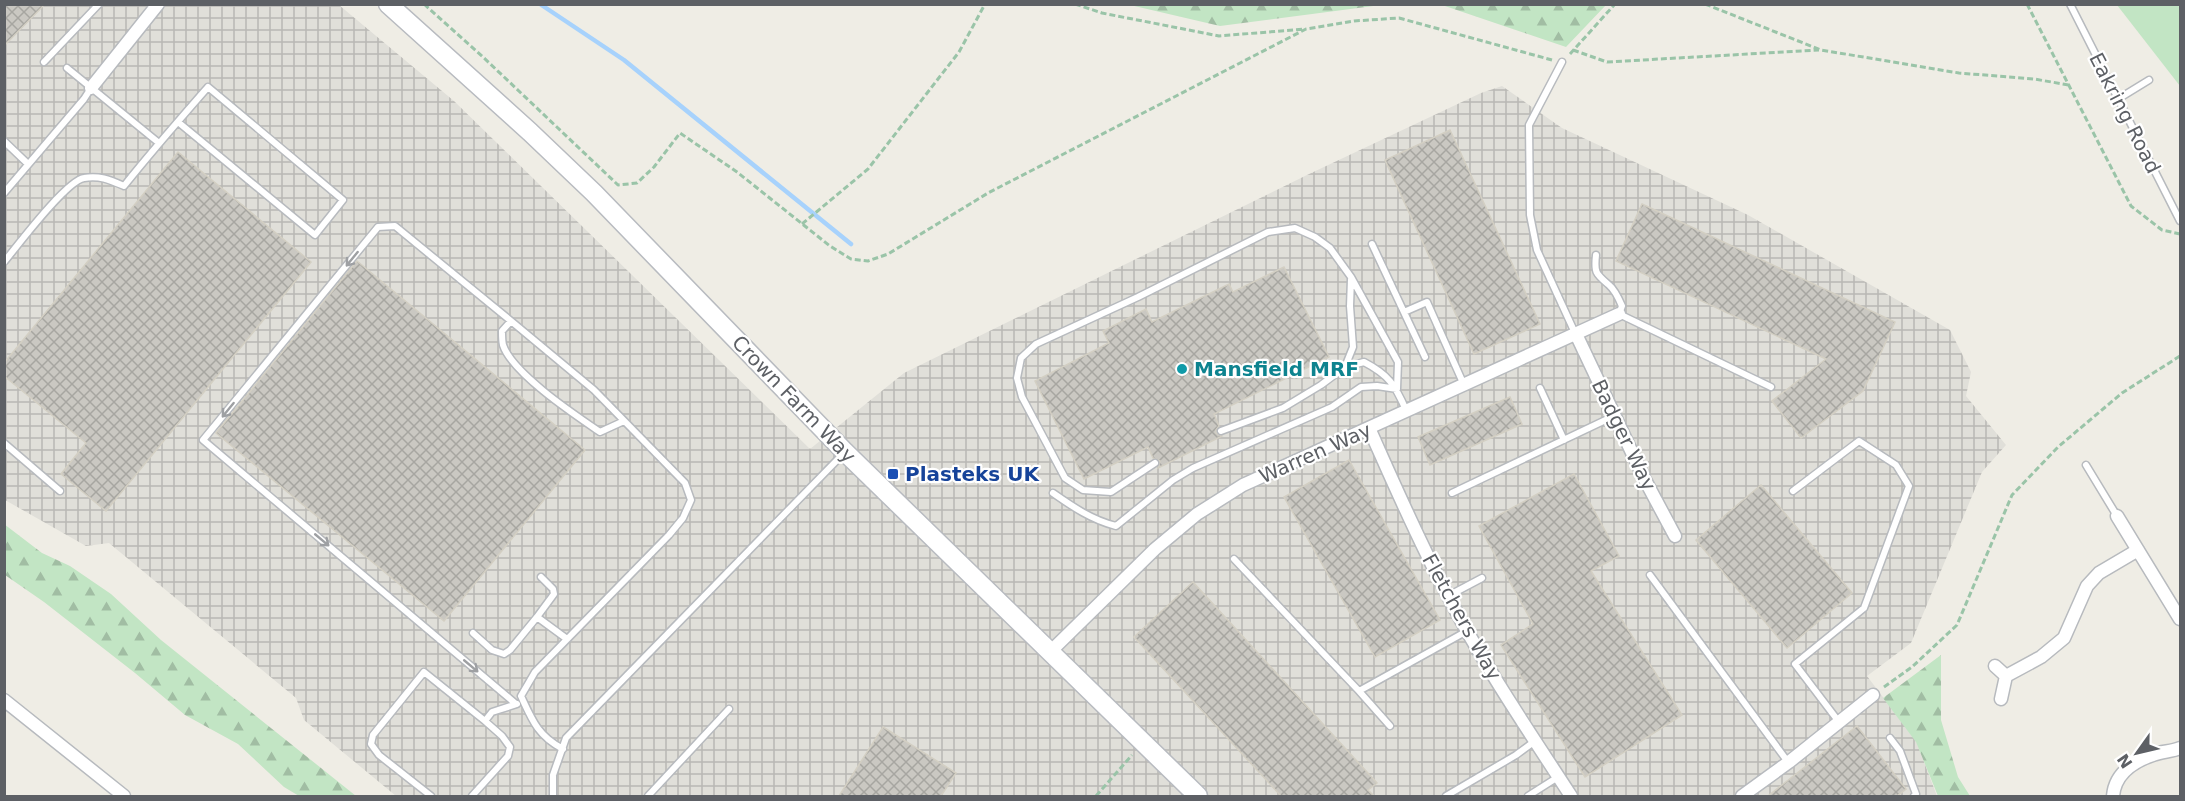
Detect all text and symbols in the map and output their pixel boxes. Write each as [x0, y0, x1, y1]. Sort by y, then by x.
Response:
street label: Eakring Road [2084, 49, 2166, 177]
one-way arrow [345, 251, 358, 267]
street label: Crown Farm Way [727, 330, 861, 468]
place label: Mansfield MRF [1194, 357, 1359, 381]
marker: Mansfield MRF [1175, 362, 1189, 376]
street label: Badger Way [1587, 375, 1661, 495]
one-way arrow [221, 402, 234, 418]
street label: Warren Way [1255, 418, 1375, 488]
place label: Plasteks UK [905, 462, 1040, 486]
marker: Plasteks UK [886, 467, 900, 481]
one-way arrow [314, 534, 330, 547]
street label: Fletchers Way [1417, 550, 1507, 685]
one-way arrow [463, 659, 478, 673]
north arrow [2107, 723, 2167, 783]
text: N [2113, 750, 2137, 772]

